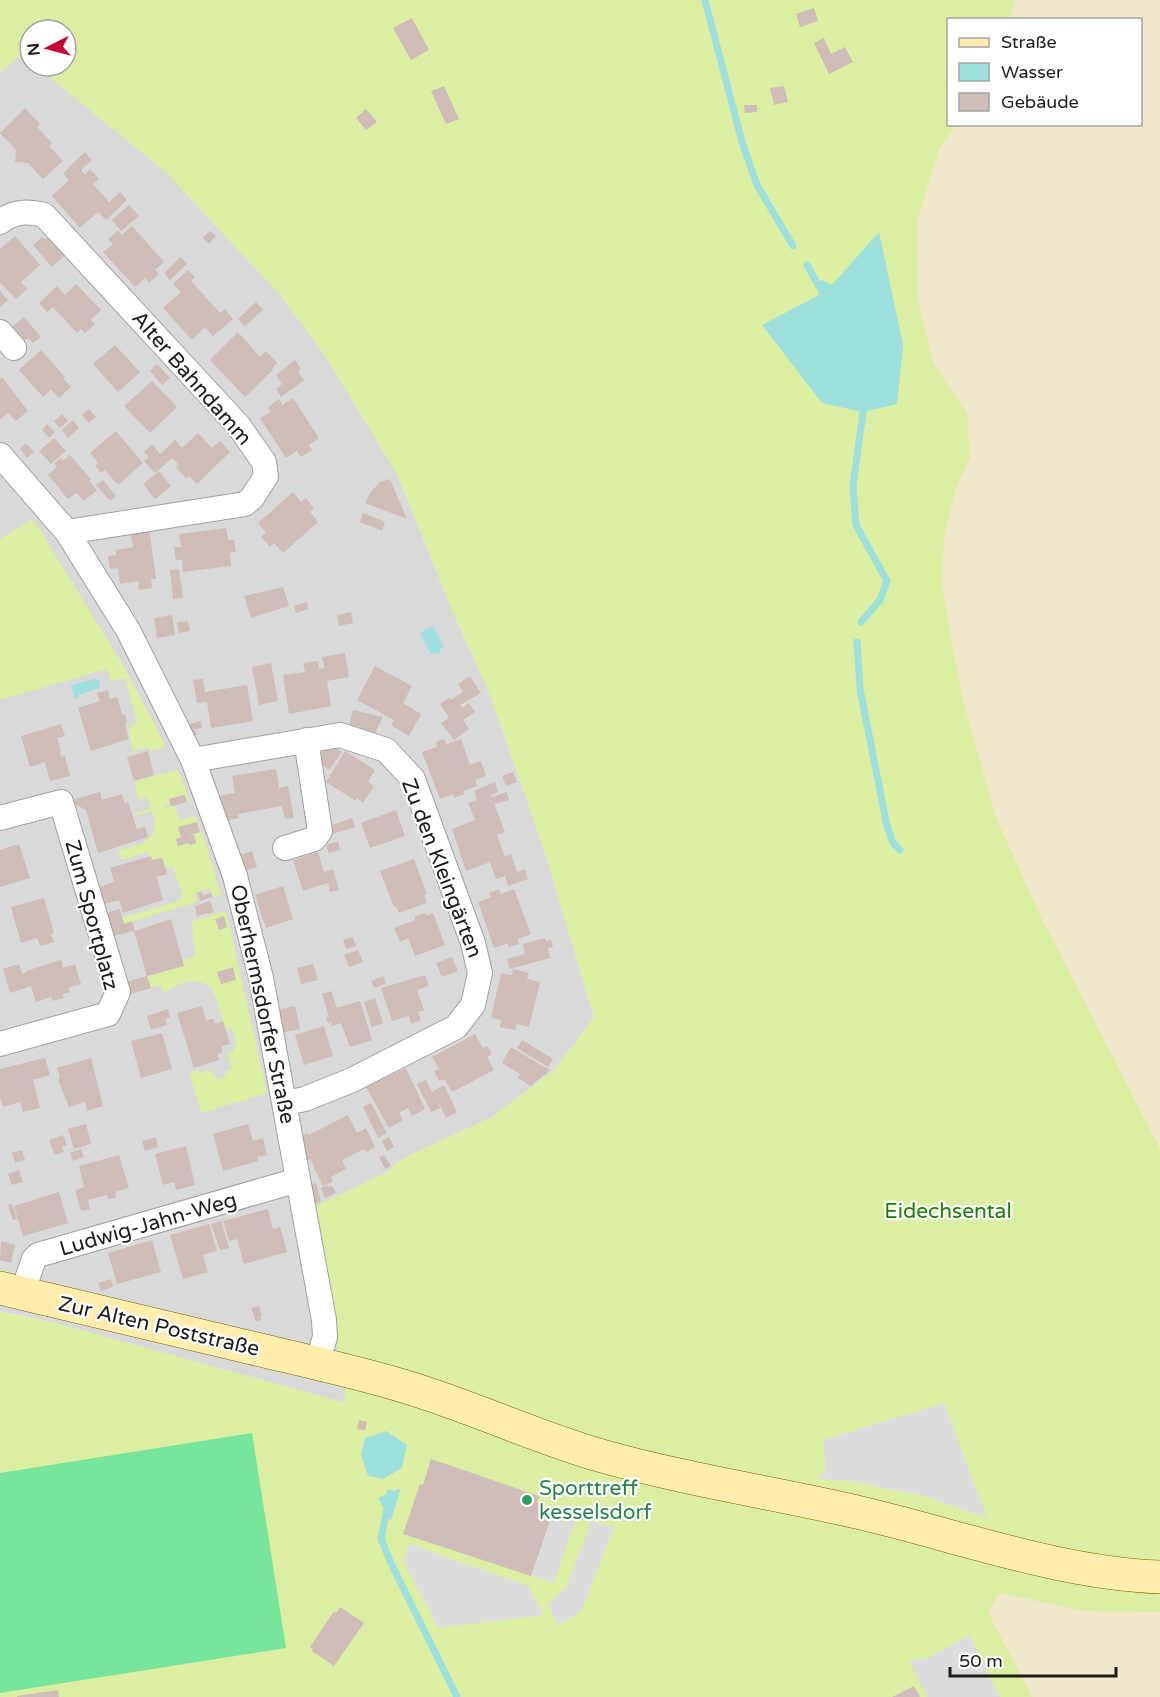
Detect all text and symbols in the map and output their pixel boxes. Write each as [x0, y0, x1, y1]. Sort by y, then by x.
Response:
north arrow [18, 18, 78, 78]
legend [947, 18, 1142, 126]
text: Straße [1001, 31, 1057, 53]
text: N [23, 42, 45, 57]
text: Wasser [1001, 61, 1063, 83]
text: Gebäude [1001, 91, 1079, 113]
street label: Alter Bahndamm [127, 306, 257, 451]
street label: Zu den Kleingärten [396, 775, 487, 961]
street label: Zum Sportplatz [59, 837, 124, 993]
street label: Oberhermsdorfer Straße [225, 882, 300, 1126]
street label: Ludwig-Jahn-Weg [57, 1187, 240, 1262]
park label: Eidechsental [884, 1199, 1012, 1224]
street label: Zur Alten Poststraße [56, 1291, 262, 1362]
place label: Sporttreff kesselsdorf [539, 1476, 652, 1525]
marker: Sporttreff kesselsdorf [520, 1493, 534, 1507]
scale bar [950, 1640, 1116, 1678]
text: 50 m [959, 1650, 1003, 1672]

